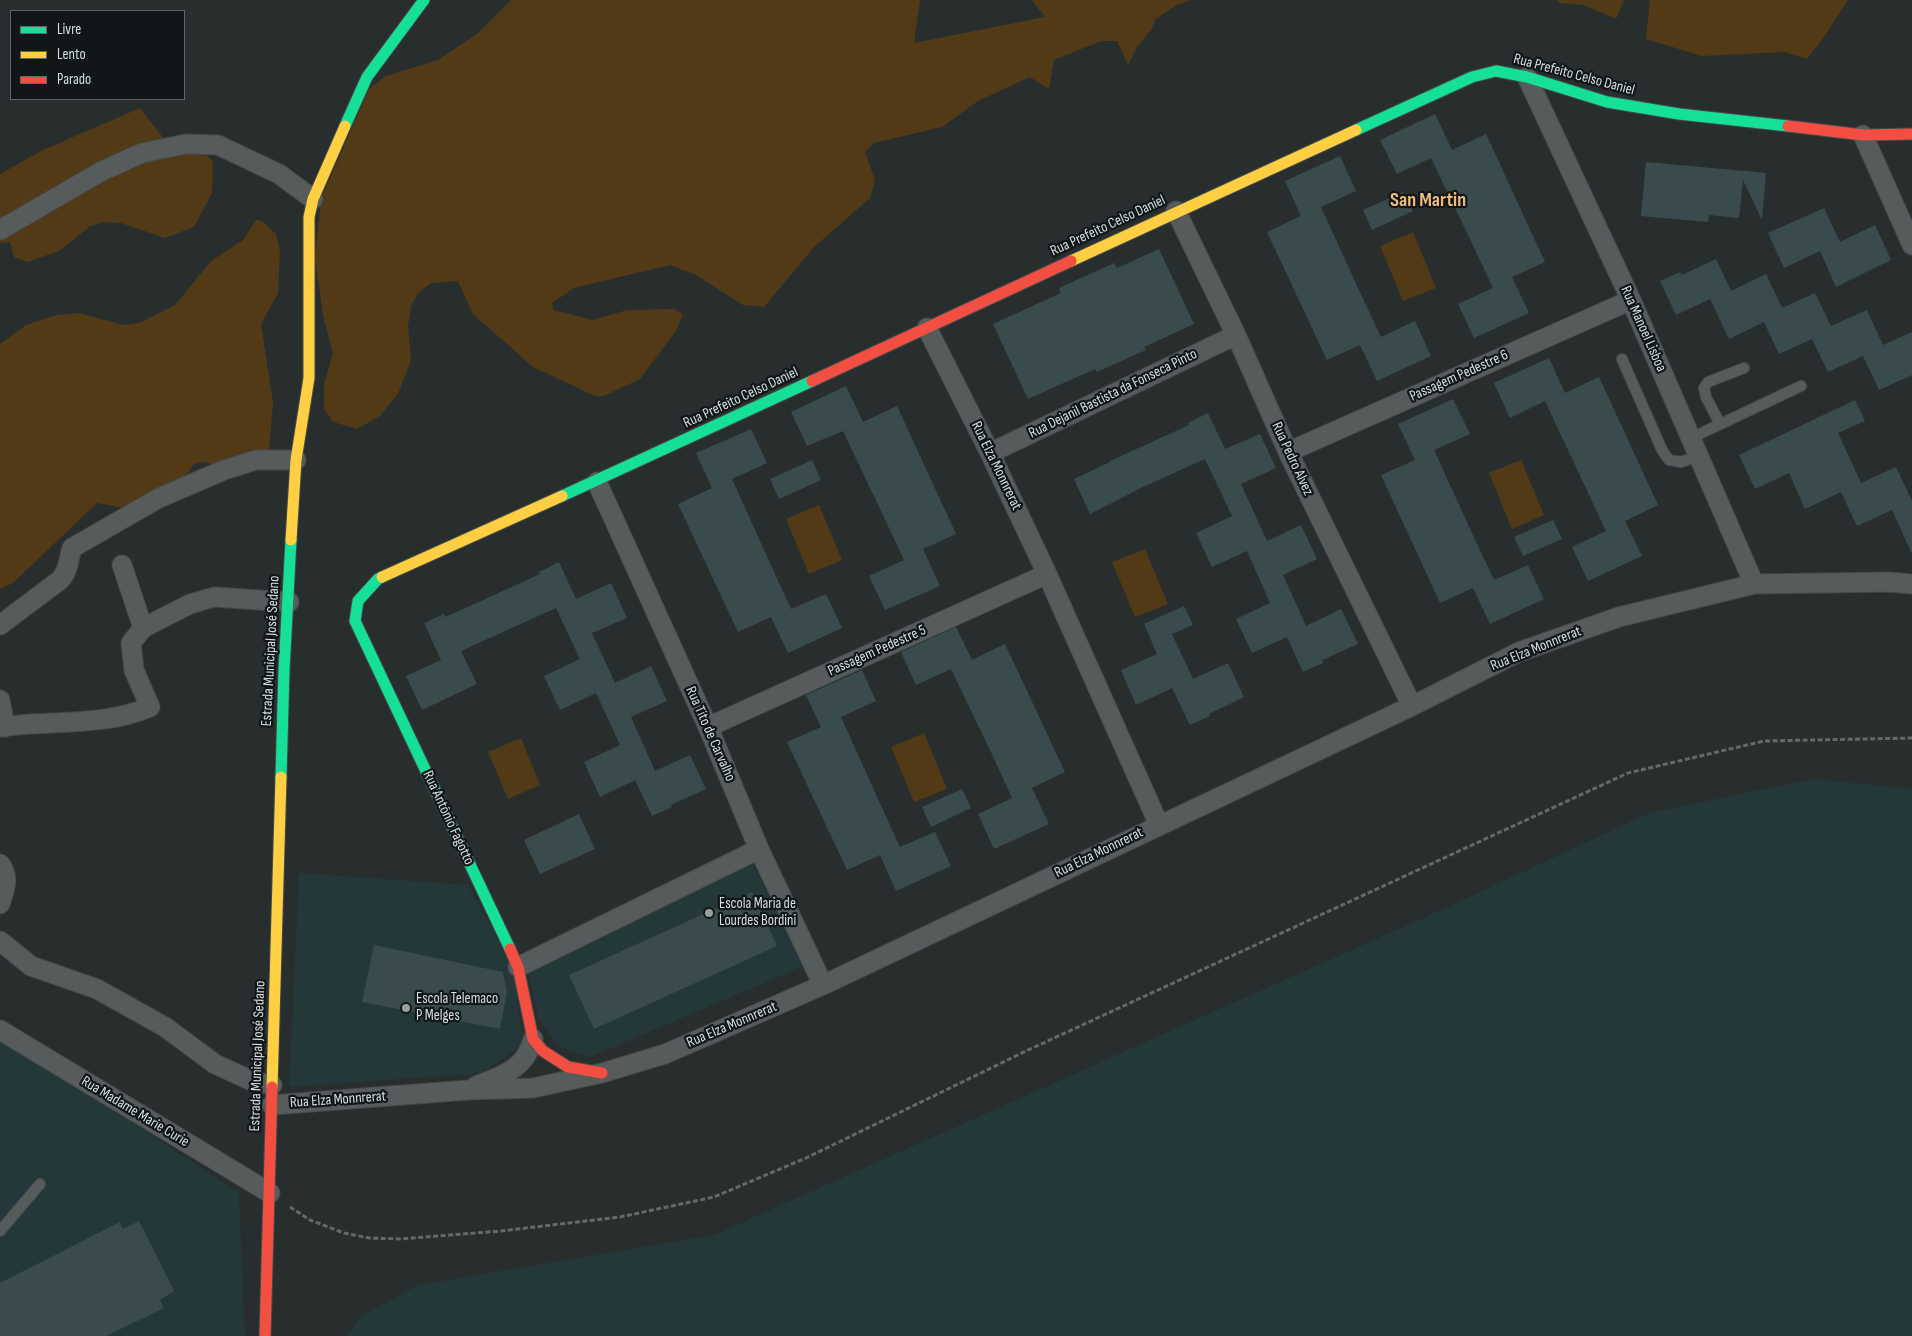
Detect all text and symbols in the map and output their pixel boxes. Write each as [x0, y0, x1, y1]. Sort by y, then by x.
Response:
legend [10, 10, 185, 100]
text: Livre [57, 20, 81, 39]
text: Lento [57, 45, 86, 64]
street label: Rua Prefeito Celso Daniel [1511, 50, 1637, 100]
text: Parado [57, 70, 91, 89]
district label: San Martin [1390, 189, 1466, 213]
street label: Rua Prefeito Celso Daniel [1048, 191, 1168, 261]
street label: Rua Manoel Lisboa [1616, 283, 1670, 375]
street label: Rua Dejanil Bastista da Fonseca Pinto [1026, 345, 1200, 443]
street label: Passagem Pedestre 6 [1407, 346, 1511, 406]
street label: Rua Prefeito Celso Daniel [681, 363, 801, 433]
street label: Rua Elza Monnrerat [967, 419, 1025, 513]
street label: Rua Pedro Alvez [1267, 419, 1317, 499]
street label: Estrada Municipal José Sedano [258, 575, 284, 727]
street label: Passagem Pedestre 5 [825, 621, 929, 681]
street label: Rua Elza Monnrerat [1488, 623, 1584, 675]
street label: Rua Tito de Carvalho [681, 684, 739, 784]
street label: Rua Antônio Fagotto [418, 768, 478, 868]
street label: Rua Elza Monnrerat [1052, 824, 1146, 882]
place label: Escola Maria de Lourdes Bordini [719, 895, 796, 930]
marker: Escola Maria de Lourdes Bordini [703, 907, 715, 919]
street label: Estrada Municipal José Sedano [246, 980, 270, 1132]
place label: Escola Telemaco P Melges [416, 990, 498, 1025]
street label: Rua Elza Monnrerat [684, 998, 780, 1052]
marker: Escola Telemaco P Melges [400, 1002, 412, 1014]
street label: Rua Madame Marie Curie [78, 1073, 192, 1151]
street label: Rua Elza Monnrerat [289, 1088, 387, 1112]

